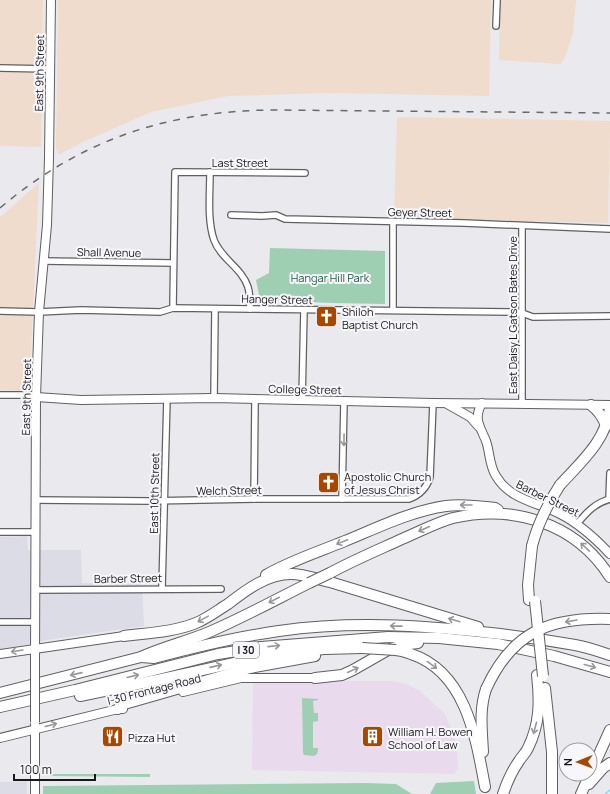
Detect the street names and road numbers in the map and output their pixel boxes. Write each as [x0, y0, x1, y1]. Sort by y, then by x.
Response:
street label: East 9th Street [31, 34, 47, 112]
street label: Last Street [212, 155, 268, 170]
street label: Geyer Street [388, 204, 452, 220]
street label: East Daisy L Gatson Bates Drive [505, 235, 520, 394]
street label: Shall Avenue [77, 244, 142, 260]
street label: Hanger Street [241, 291, 313, 307]
street label: East 9th Street [18, 358, 34, 436]
street label: College Street [268, 381, 342, 397]
street label: East 10th Street [146, 452, 162, 534]
street label: Barber Street [514, 476, 582, 520]
street label: Welch Street [196, 482, 262, 498]
street label: Barber Street [94, 570, 162, 586]
road number: I 30 [233, 642, 259, 658]
street label: I-30 Frontage Road [106, 670, 202, 708]

